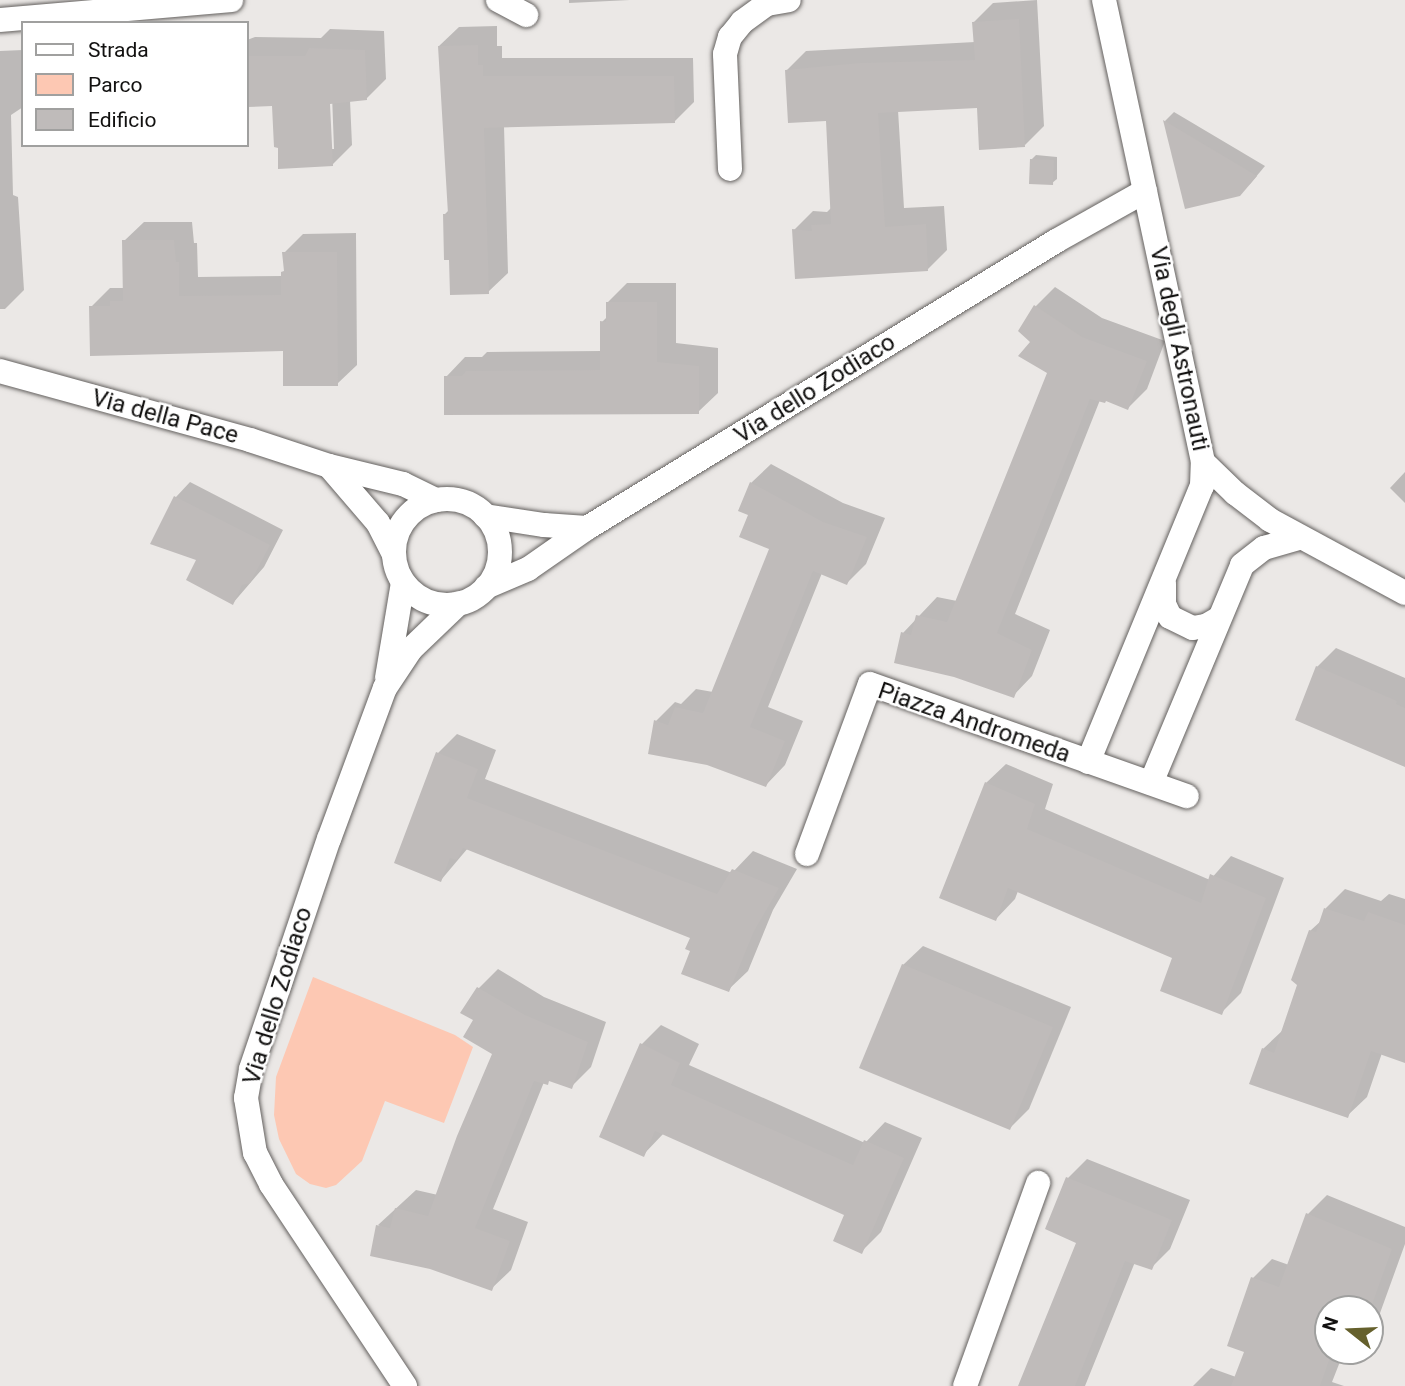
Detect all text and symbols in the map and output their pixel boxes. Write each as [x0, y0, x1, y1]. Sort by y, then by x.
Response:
legend [21, 21, 248, 147]
text: Strada [88, 38, 149, 62]
text: Parco [88, 73, 142, 97]
text: Edificio [88, 108, 156, 132]
street label: Via degli Astronauti [1143, 244, 1215, 454]
street label: Via dello Zodiaco [729, 328, 901, 450]
street label: Via della Pace [89, 384, 241, 450]
street label: Piazza Andromeda [874, 677, 1074, 769]
street label: Via dello Zodiaco [237, 904, 319, 1088]
north arrow [1314, 1295, 1384, 1365]
text: N [1317, 1314, 1343, 1334]

